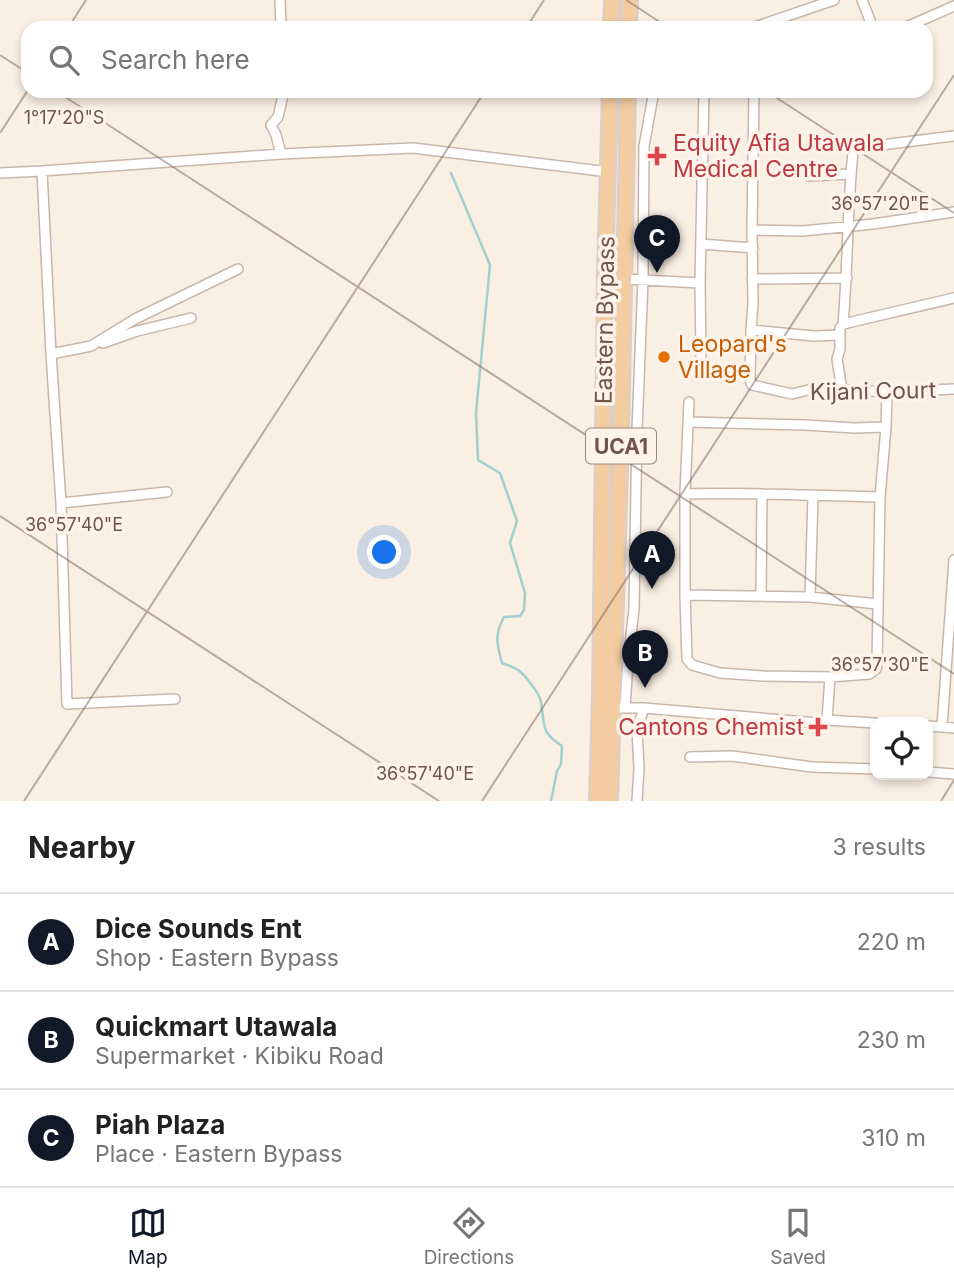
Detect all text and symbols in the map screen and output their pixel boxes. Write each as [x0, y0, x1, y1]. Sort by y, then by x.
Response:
search box [21, 21, 933, 98]
icon: search [45, 41, 83, 79]
text: Search here [101, 44, 250, 75]
text: 1°17'20"S [24, 107, 104, 128]
place label: Equity Afia Utawala Medical Centre [673, 129, 885, 183]
marker: Equity Afia Utawala Medical Centre [647, 146, 667, 166]
text: 36°57'20"E [831, 193, 929, 214]
pin: C [634, 215, 680, 273]
street label: Eastern Bypass [590, 236, 620, 404]
place label: Leopard's Village [678, 330, 787, 384]
marker: Leopard's Village [656, 349, 672, 365]
street label: Kijani Court [810, 376, 937, 406]
road number: UCA1 [586, 428, 656, 464]
text: 36°57'40"E [25, 514, 123, 535]
pin: A [629, 531, 675, 589]
your location [367, 535, 401, 569]
pin: B [622, 630, 668, 688]
text: 36°57'30"E [831, 654, 929, 675]
place label: Cantons Chemist [618, 713, 804, 741]
map controls [870, 717, 933, 780]
button: locate [870, 717, 933, 780]
marker: Cantons Chemist [810, 719, 826, 735]
text: 36°57'40"E [376, 763, 474, 784]
text: Nearby [28, 829, 136, 865]
text: 3 results [833, 833, 926, 861]
text: Dice Sounds Ent [95, 913, 302, 944]
text: A [42, 928, 60, 956]
text: 220 m [857, 928, 926, 956]
text: Shop · Eastern Bypass [95, 944, 339, 972]
text: Quickmart Utawala [95, 1011, 337, 1042]
text: B [43, 1026, 59, 1054]
text: 230 m [857, 1026, 926, 1054]
text: Supermarket · Kibiku Road [95, 1042, 384, 1070]
text: Piah Plaza [95, 1109, 225, 1140]
text: C [42, 1124, 60, 1152]
text: 310 m [861, 1124, 926, 1152]
text: Place · Eastern Bypass [95, 1140, 342, 1168]
tab: Map [128, 1204, 168, 1269]
tab: Directions [424, 1204, 514, 1269]
tab: Saved [770, 1204, 826, 1269]

